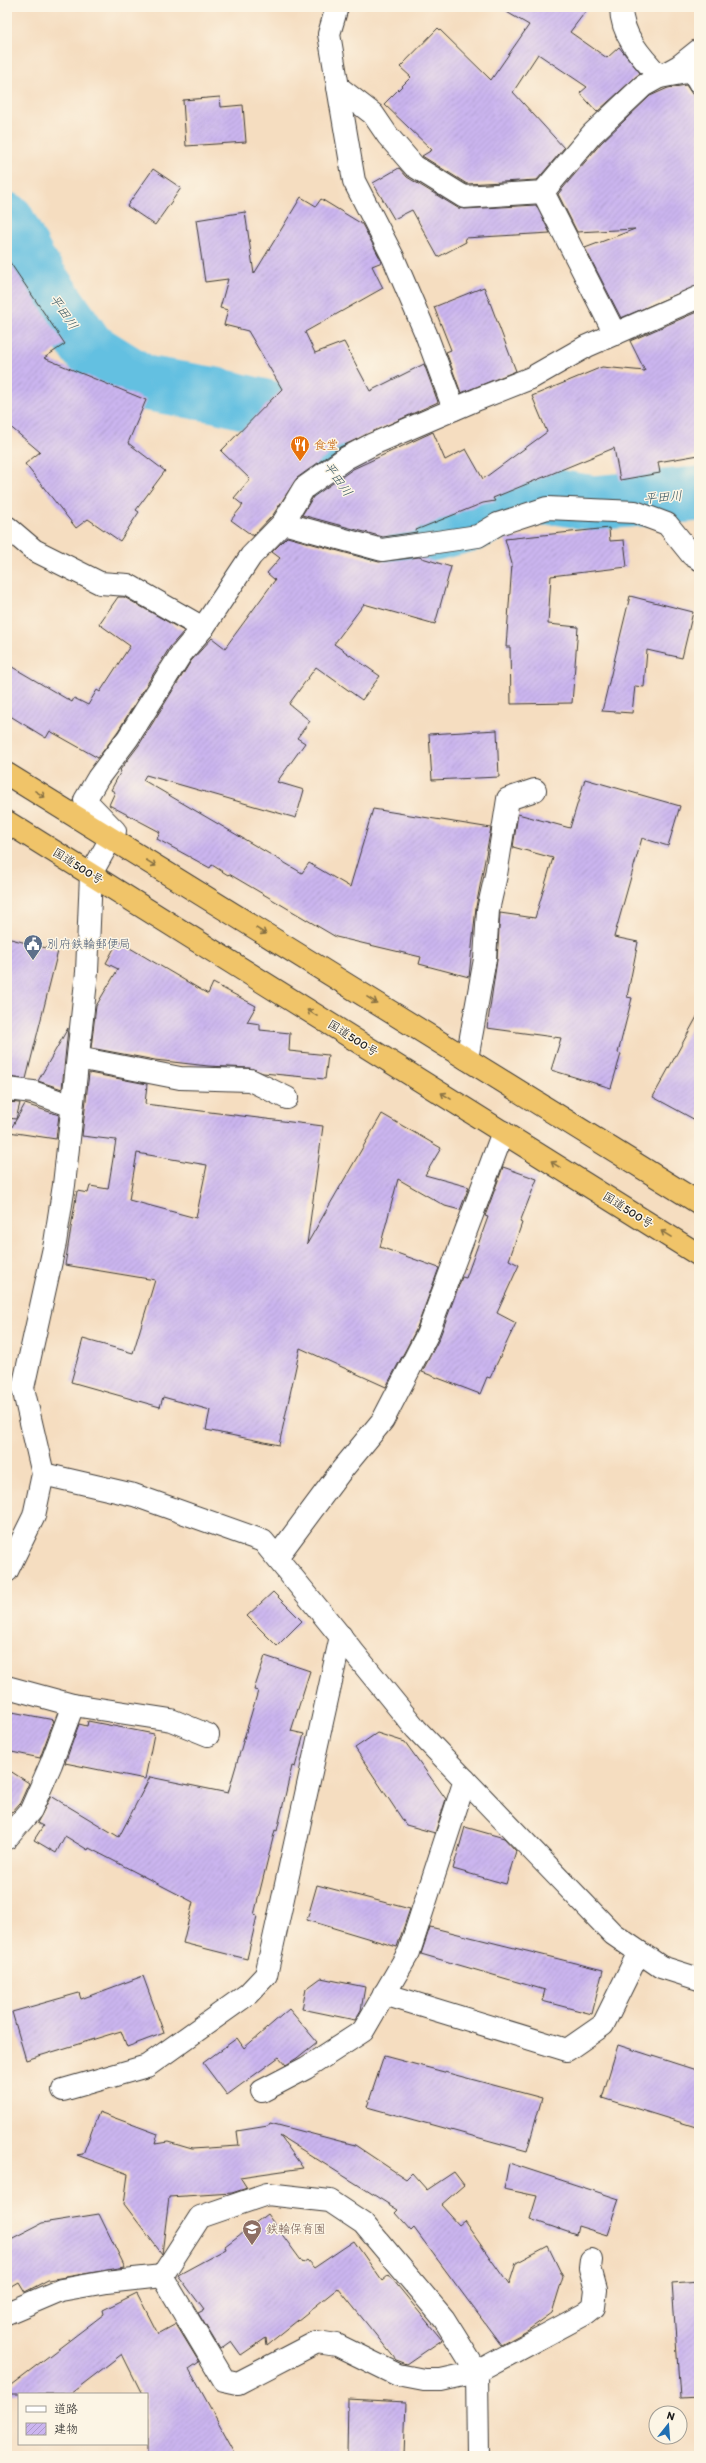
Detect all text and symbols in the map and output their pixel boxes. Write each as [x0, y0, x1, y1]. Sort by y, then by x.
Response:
water label: 平田川 [47, 292, 81, 332]
restaurant icon: 食堂 [289, 434, 311, 462]
place label: 食堂 [314, 438, 338, 452]
water label: 平田川 [320, 459, 356, 499]
water label: 平田川 [643, 488, 683, 506]
one-way arrow [34, 790, 45, 798]
street label: 国道500号 [50, 845, 106, 887]
one-way arrow [145, 859, 157, 867]
one-way arrow [255, 928, 267, 936]
public building icon: 別府鉄輪郵便局 [22, 933, 44, 961]
place label: 別府鉄輪郵便局 [47, 937, 131, 951]
one-way arrow [366, 995, 377, 1004]
one-way arrow [306, 1008, 318, 1016]
street label: 国道500号 [325, 1017, 381, 1059]
one-way arrow [440, 1092, 452, 1100]
one-way arrow [550, 1161, 562, 1169]
street label: 国道500号 [600, 1189, 656, 1231]
one-way arrow [660, 1230, 672, 1238]
school or university icon: 鉄輪保育園 [241, 2218, 263, 2246]
place label: 鉄輪保育園 [266, 2222, 326, 2236]
legend [18, 2393, 148, 2445]
text: 道路 [54, 2402, 78, 2416]
north arrow [648, 2405, 688, 2445]
text: N [665, 2409, 676, 2423]
text: 建物 [54, 2422, 78, 2436]

